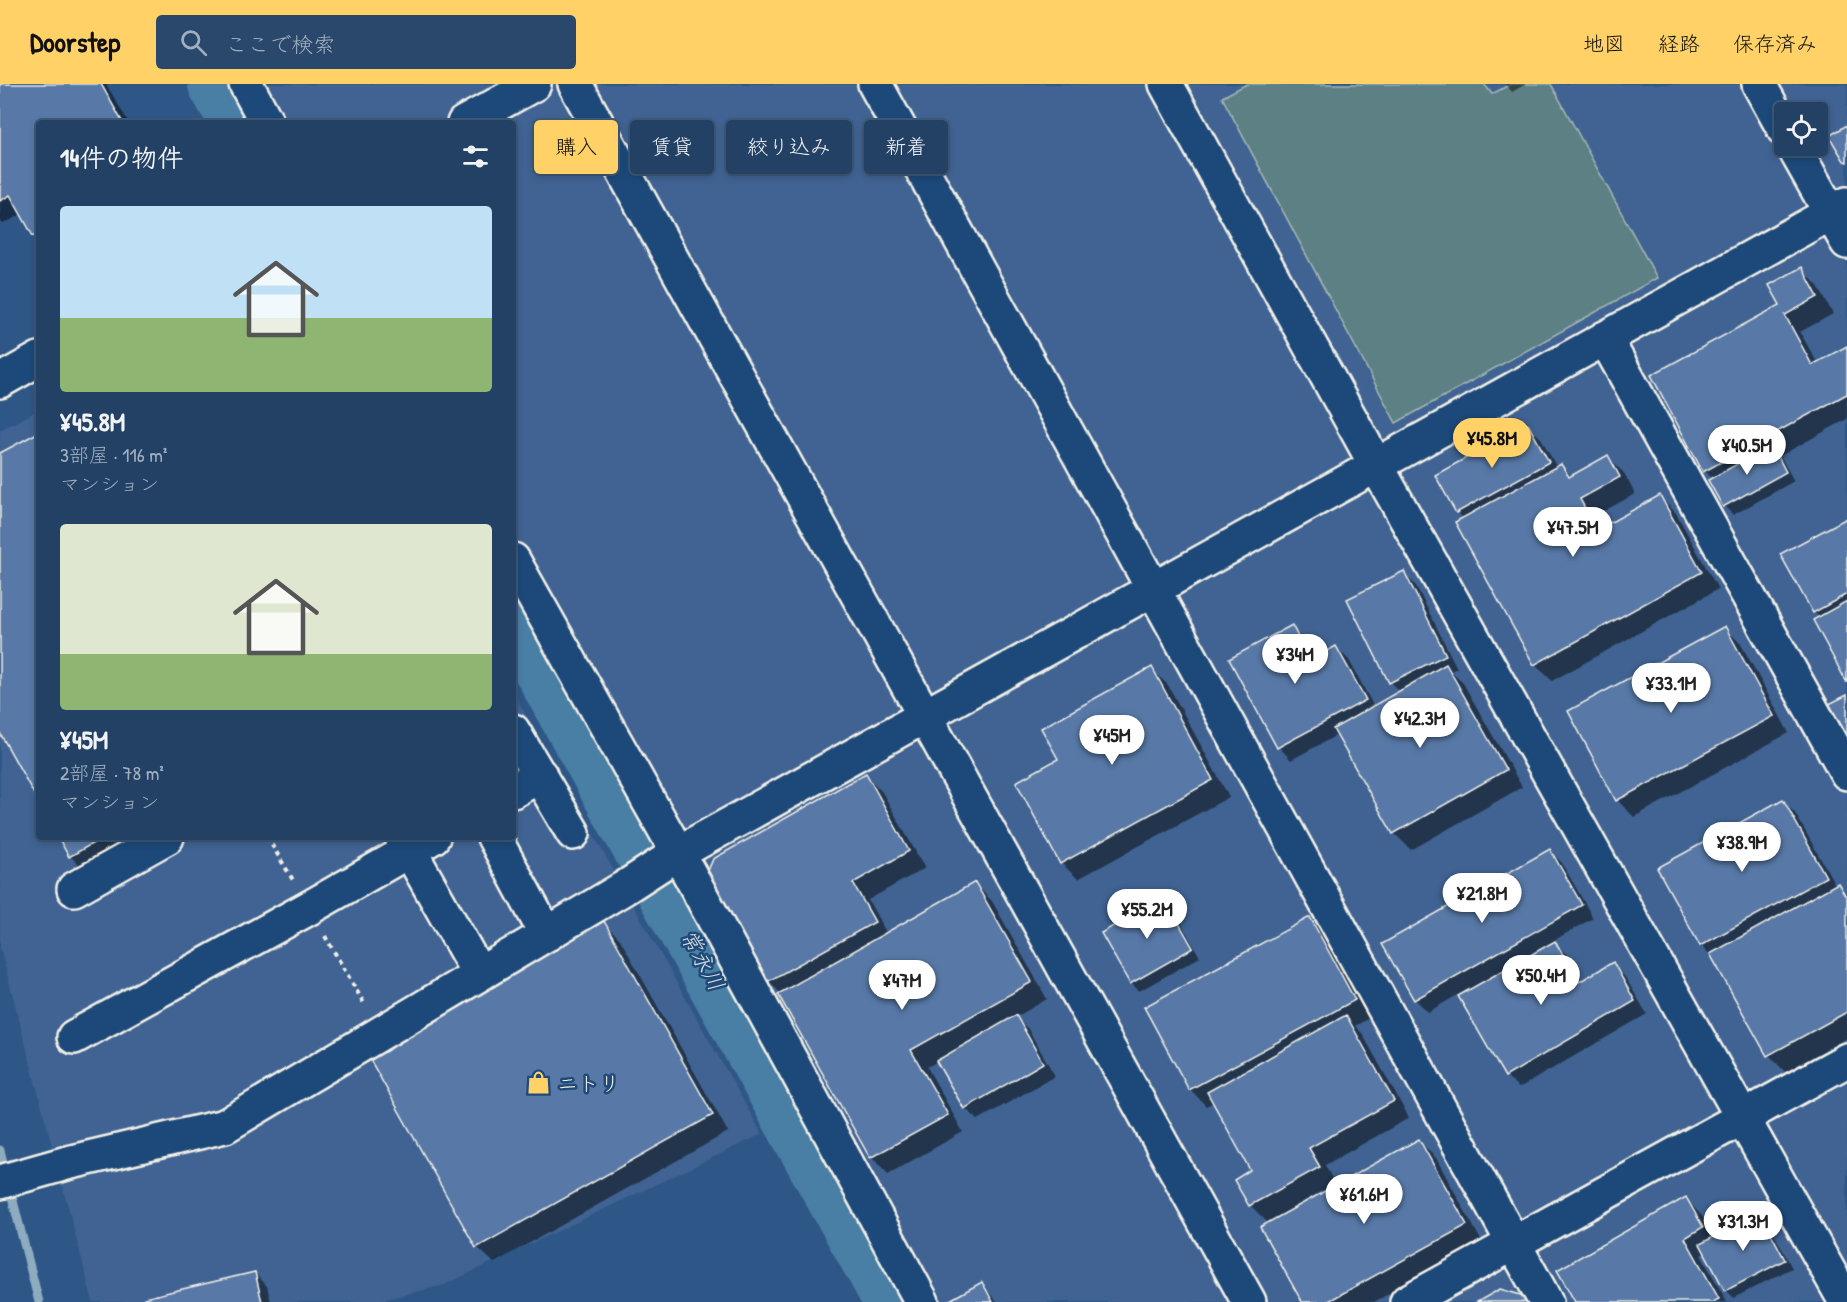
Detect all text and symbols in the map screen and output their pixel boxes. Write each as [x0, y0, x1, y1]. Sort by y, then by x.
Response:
search box [156, 15, 576, 69]
text: Doorstep [30, 23, 120, 61]
icon: search [177, 26, 210, 59]
text: ここで検索 [225, 29, 335, 59]
text: 地図 [1583, 29, 1625, 58]
text: 経路 [1658, 29, 1700, 58]
text: 保存済み [1733, 29, 1817, 58]
map controls [1774, 102, 1828, 156]
button: locate [1774, 102, 1828, 156]
chip: 購入 [534, 120, 618, 174]
chip: 賃貸 [630, 120, 714, 174]
chip: 絞り込み [726, 120, 852, 174]
chip: 新着 [864, 120, 948, 174]
text: 14件の物件 [60, 140, 183, 175]
icon: filters [459, 140, 492, 173]
icon: home [222, 245, 330, 353]
text: ¥45.8M [60, 404, 125, 439]
pin: ¥45.8M [1443, 418, 1541, 469]
text: ¥45.8M [1467, 424, 1517, 451]
pin: ¥40.5M [1698, 425, 1796, 476]
text: ¥40.5M [1722, 431, 1772, 458]
text: 3部屋 · 116 m² [60, 441, 167, 468]
text: マンション [60, 470, 159, 497]
pin: ¥47.5M [1524, 507, 1622, 558]
text: ¥47.5M [1547, 513, 1599, 540]
icon: home [222, 563, 330, 671]
pin: ¥34M [1259, 634, 1331, 685]
text: ¥34M [1276, 640, 1314, 667]
pin: ¥33.1M [1622, 663, 1720, 714]
text: ¥33.1M [1646, 669, 1696, 696]
pin: ¥42.3M [1371, 698, 1469, 749]
text: ¥42.3M [1394, 704, 1446, 731]
pin: ¥45M [1076, 715, 1148, 766]
text: ¥45M [1093, 721, 1131, 748]
text: ¥45M [60, 722, 108, 757]
text: 2部屋 · 78 m² [60, 759, 164, 786]
text: マンション [60, 788, 159, 815]
pin: ¥38.9M [1693, 822, 1791, 873]
text: ¥38.9M [1717, 828, 1767, 855]
pin: ¥21.8M [1433, 873, 1531, 924]
text: ¥21.8M [1457, 879, 1507, 906]
pin: ¥55.2M [1098, 889, 1196, 940]
text: ¥55.2M [1121, 895, 1173, 922]
water label: 常永川 [674, 924, 732, 996]
pin: ¥50.4M [1492, 955, 1590, 1006]
pin: ¥47M [866, 960, 938, 1011]
text: ¥50.4M [1516, 961, 1566, 988]
text: ¥47M [883, 966, 921, 993]
place label: ニトリ [557, 1069, 620, 1098]
shop icon: ニトリ [526, 1070, 552, 1096]
pin: ¥61.6M [1315, 1174, 1413, 1225]
text: ¥61.6M [1340, 1180, 1388, 1207]
pin: ¥31.3M [1694, 1201, 1792, 1252]
text: ¥31.3M [1718, 1207, 1768, 1234]

